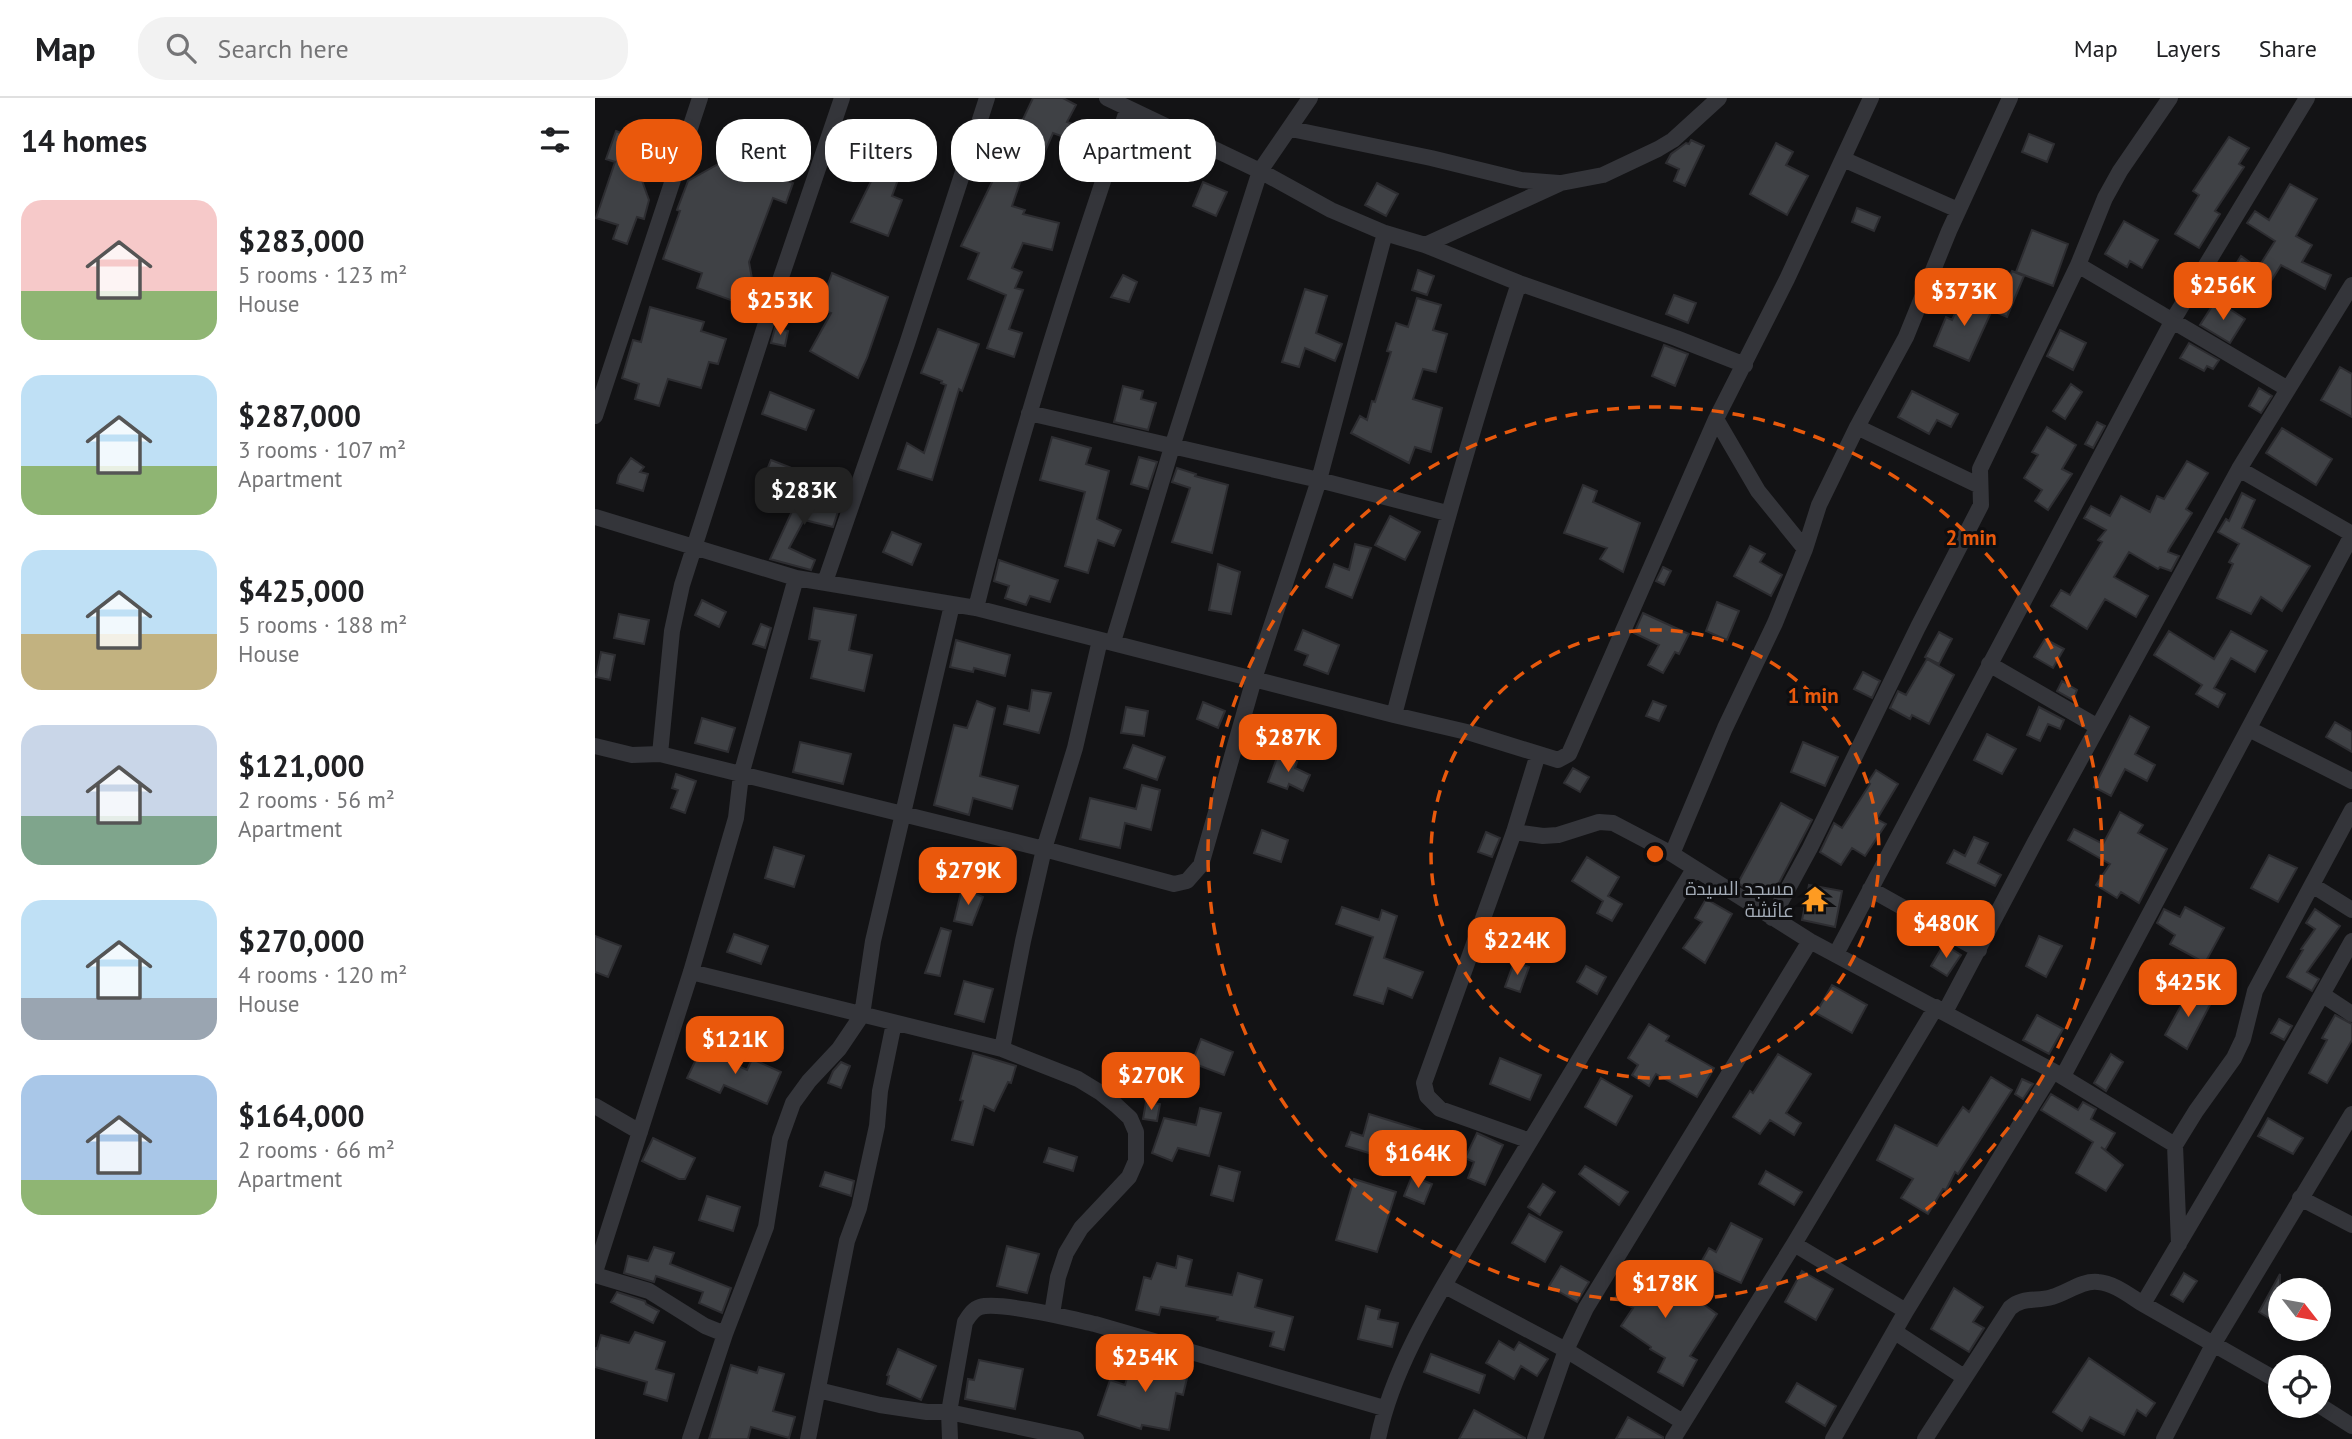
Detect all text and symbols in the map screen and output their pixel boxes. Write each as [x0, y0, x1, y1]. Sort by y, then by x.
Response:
search box [138, 17, 628, 80]
text: Map [35, 27, 96, 70]
icon: search [162, 29, 200, 67]
text: Search here [218, 32, 349, 65]
text: Map [2074, 33, 2118, 64]
text: Layers [2156, 33, 2221, 64]
text: Share [2259, 33, 2317, 64]
chip: Buy [616, 119, 702, 182]
chip: Rent [716, 119, 811, 182]
chip: Filters [825, 119, 937, 182]
chip: New [951, 119, 1045, 182]
chip: Apartment [1059, 119, 1216, 182]
text: 14 homes [21, 121, 147, 160]
icon: filters [536, 121, 574, 159]
text: $283,000 [238, 221, 365, 260]
icon: home [77, 228, 161, 312]
text: 5 rooms · 123 m² [238, 260, 407, 289]
pin: $256K [2174, 262, 2272, 322]
pin: $373K [1915, 268, 2013, 328]
text: $256K [2190, 270, 2256, 299]
text: $373K [1931, 276, 1997, 305]
pin: $253K [731, 278, 829, 337]
text: $253K [747, 285, 813, 314]
text: House [238, 289, 300, 318]
text: $287,000 [238, 396, 361, 435]
icon: home [77, 403, 161, 487]
text: 3 rooms · 107 m² [238, 435, 406, 464]
text: Apartment [238, 464, 342, 493]
pin: $283K [755, 468, 853, 527]
text: $283K [771, 475, 837, 504]
text: 2 min [1945, 524, 1997, 551]
text: $425,000 [238, 571, 365, 610]
icon: home [77, 578, 161, 662]
text: 5 rooms · 188 m² [238, 610, 407, 639]
text: House [238, 639, 300, 668]
text: 1 min [1787, 682, 1839, 709]
pin: $287K [1239, 714, 1337, 774]
text: $287K [1255, 722, 1321, 751]
text: $121,000 [238, 746, 365, 785]
icon: home [77, 753, 161, 837]
text: 2 rooms · 56 m² [238, 785, 395, 814]
text: Apartment [238, 814, 342, 843]
centre of rings [1643, 842, 1667, 866]
pin: $279K [919, 848, 1017, 907]
text: $279K [935, 855, 1001, 884]
place label: مسجد السيدة عائشة [1685, 876, 1794, 922]
temple icon: مسجد السيدة عائشة [1800, 884, 1830, 914]
pin: $480K [1897, 900, 1995, 960]
text: $480K [1913, 908, 1979, 937]
pin: $224K [1468, 918, 1566, 977]
text: $270,000 [238, 921, 365, 960]
text: $224K [1484, 925, 1550, 954]
icon: home [77, 928, 161, 1012]
text: 4 rooms · 120 m² [238, 960, 407, 989]
pin: $425K [2139, 960, 2237, 1019]
text: $425K [2155, 967, 2221, 996]
text: House [238, 989, 300, 1018]
pin: $121K [686, 1016, 784, 1076]
text: $121K [702, 1024, 768, 1053]
pin: $270K [1102, 1052, 1200, 1112]
text: $270K [1118, 1060, 1184, 1089]
text: $164,000 [238, 1096, 365, 1135]
icon: home [77, 1103, 161, 1187]
pin: $164K [1369, 1130, 1467, 1190]
text: 2 rooms · 66 m² [238, 1135, 395, 1164]
text: $164K [1385, 1138, 1451, 1167]
text: Apartment [238, 1164, 342, 1193]
pin: $178K [1616, 1260, 1714, 1320]
text: $178K [1632, 1268, 1698, 1297]
north arrow [2268, 1278, 2331, 1340]
map controls [2268, 1278, 2331, 1418]
pin: $254K [1096, 1334, 1194, 1394]
text: $254K [1112, 1342, 1178, 1371]
button: locate [2268, 1355, 2331, 1418]

